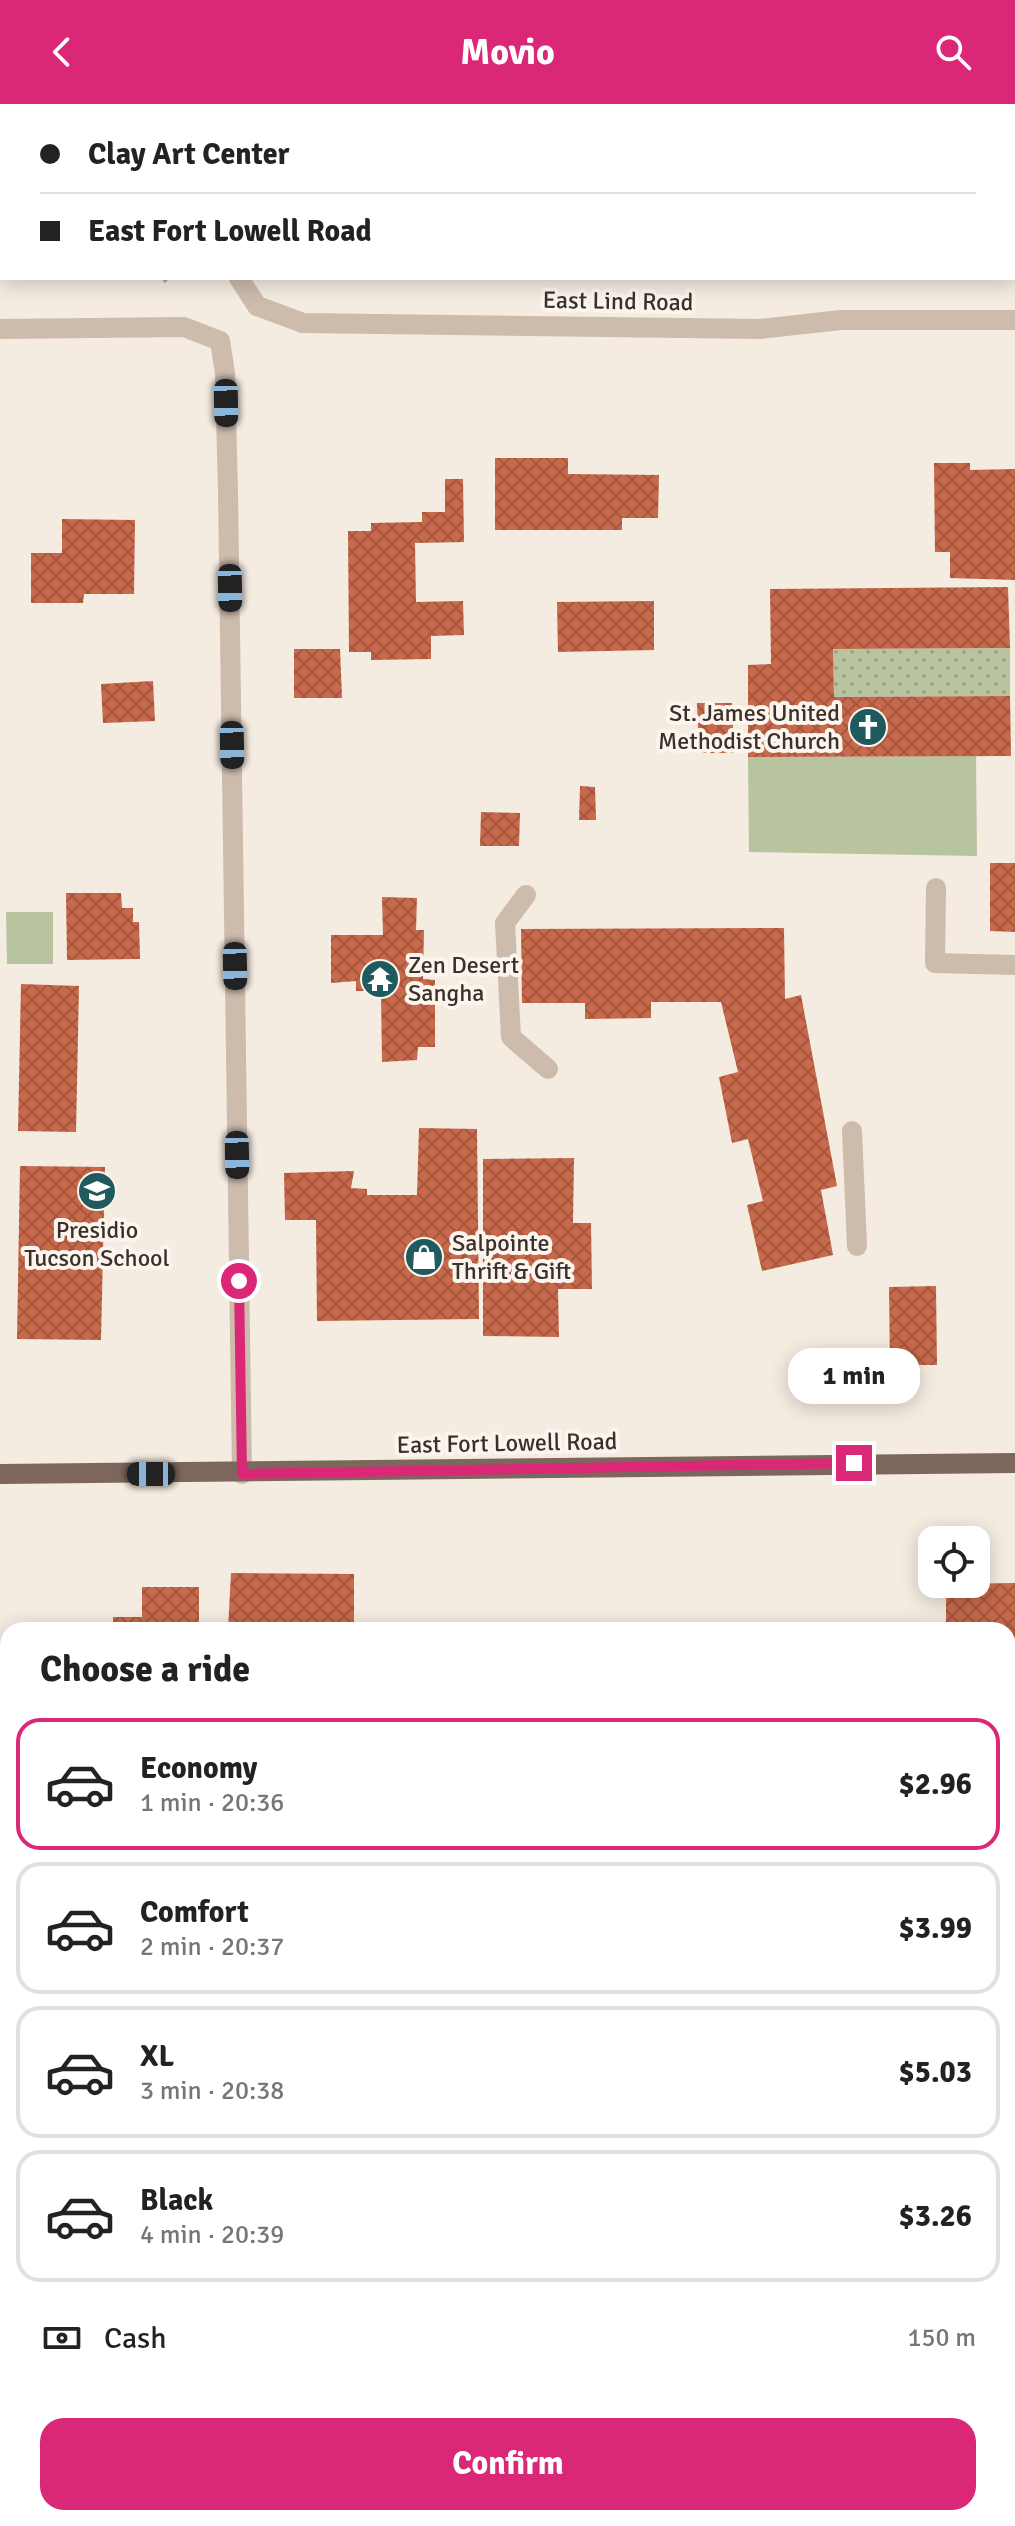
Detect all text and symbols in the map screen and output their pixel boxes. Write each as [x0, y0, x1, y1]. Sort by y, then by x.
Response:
icon: back [40, 30, 84, 74]
text: Movio [460, 30, 555, 75]
icon: search [931, 30, 975, 74]
text: Clay Art Center [88, 136, 290, 173]
text: East Fort Lowell Road [88, 213, 372, 250]
street label: East Lind Road [542, 285, 694, 317]
car [214, 379, 238, 427]
car [218, 564, 242, 612]
place label: St. James United Methodist Church [658, 698, 840, 756]
church icon: St. James United Methodist Church [847, 706, 889, 748]
car [220, 721, 244, 769]
car [223, 942, 247, 990]
place label: Zen Desert Sangha [408, 950, 519, 1008]
temple icon: Zen Desert Sangha [359, 958, 401, 1000]
car [225, 1131, 249, 1179]
school or university icon: Presidio Tucson School [76, 1170, 118, 1212]
place label: Presidio Tucson School [24, 1215, 170, 1273]
place label: Salpointe Thrift & Gift [452, 1228, 571, 1286]
shop icon: Salpointe Thrift & Gift [403, 1236, 445, 1278]
route start [221, 1263, 257, 1299]
callout: 1 min [788, 1347, 920, 1403]
text: 1 min [823, 1360, 885, 1392]
street label: East Fort Lowell Road [396, 1426, 618, 1460]
route end [836, 1445, 872, 1481]
car [127, 1462, 175, 1486]
map controls [918, 1526, 990, 1598]
button: locate [918, 1526, 990, 1598]
text: Choose a ride [40, 1647, 250, 1692]
icon: car [44, 1748, 116, 1820]
text: Economy [140, 1750, 257, 1787]
text: $2.96 [899, 1766, 972, 1803]
text: 1 min · 20:36 [140, 1787, 284, 1819]
icon: car [44, 1892, 116, 1964]
text: Comfort [140, 1894, 249, 1931]
text: $3.99 [899, 1910, 972, 1947]
text: 2 min · 20:37 [140, 1931, 284, 1963]
icon: car [44, 2036, 116, 2108]
text: XL [140, 2038, 174, 2075]
text: $5.03 [899, 2054, 972, 2091]
text: 3 min · 20:38 [140, 2075, 284, 2107]
icon: car [44, 2180, 116, 2252]
text: Black [140, 2182, 213, 2219]
text: $3.26 [899, 2198, 972, 2235]
text: 4 min · 20:39 [140, 2219, 284, 2251]
icon: cash [40, 2316, 84, 2360]
text: Cash [104, 2320, 167, 2357]
text: 150 m [907, 2322, 976, 2354]
button: Confirm [40, 2418, 976, 2510]

